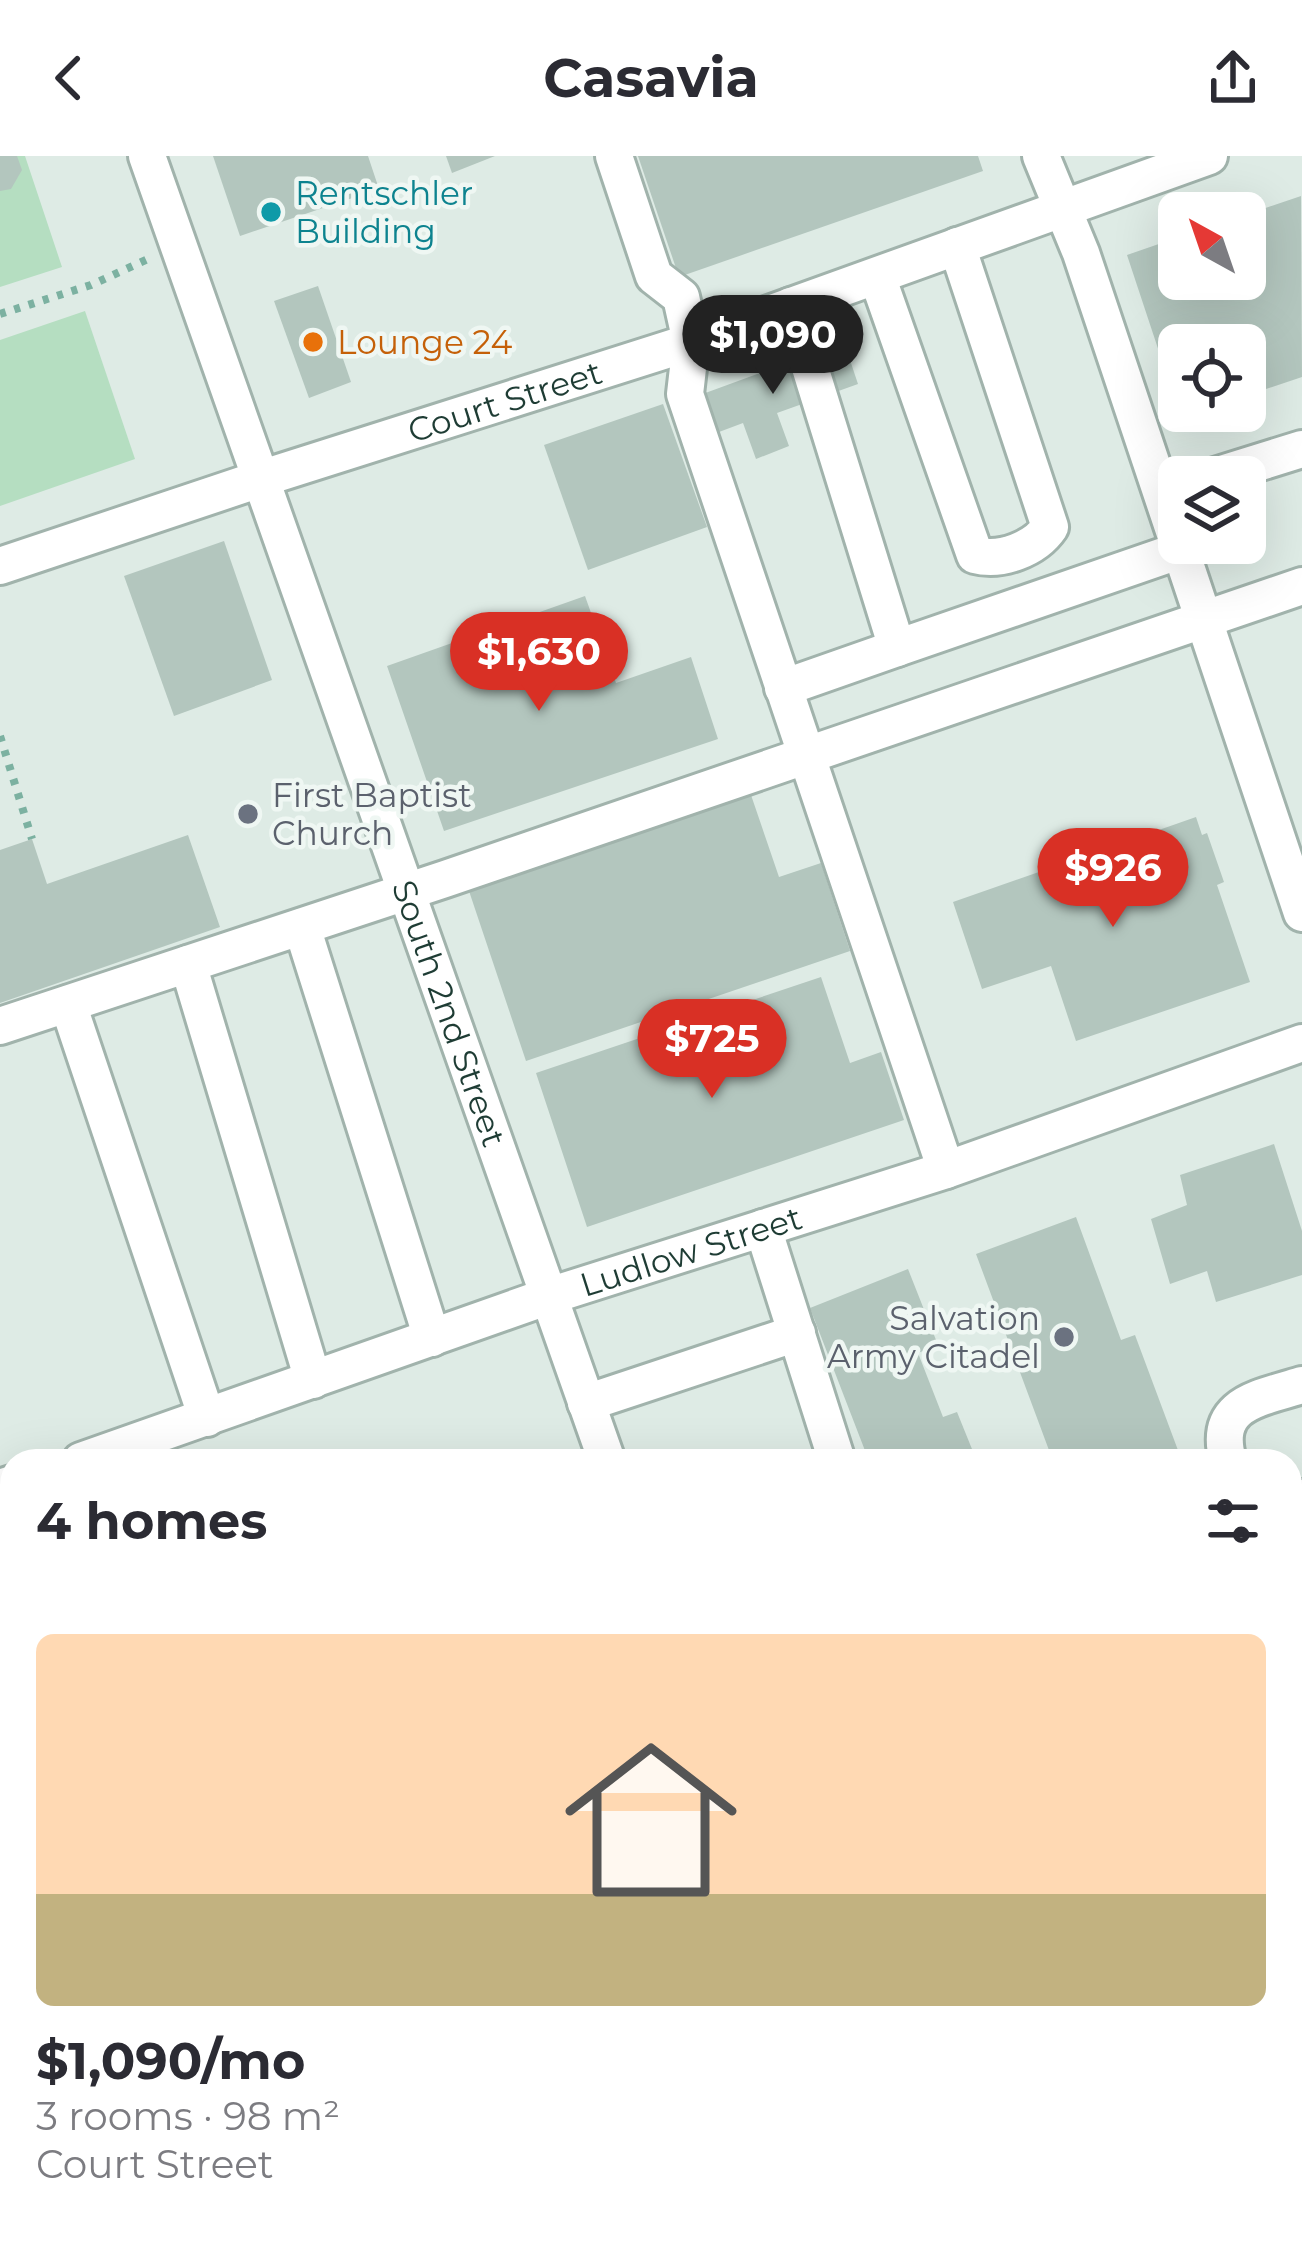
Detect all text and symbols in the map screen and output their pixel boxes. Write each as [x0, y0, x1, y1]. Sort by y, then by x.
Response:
icon: back [36, 45, 102, 111]
text: Casavia [543, 45, 759, 111]
icon: share [1200, 45, 1266, 111]
place label: Rentschler Building [295, 173, 473, 251]
north arrow [1158, 192, 1266, 300]
map controls [1158, 192, 1266, 564]
marker: Rentschler Building [258, 199, 284, 225]
pin: $1,090 [675, 295, 871, 397]
text: $1,090 [709, 310, 837, 358]
place label: Lounge 24 [337, 322, 513, 362]
button: locate [1158, 324, 1266, 432]
marker: Lounge 24 [300, 329, 326, 355]
street label: Court Street [403, 352, 607, 451]
button: layers [1158, 456, 1266, 564]
pin: $1,630 [441, 612, 637, 714]
text: $1,630 [477, 627, 601, 675]
place label: First Baptist Church [272, 775, 472, 853]
marker: First Baptist Church [235, 801, 261, 827]
pin: $926 [1042, 828, 1184, 930]
text: $926 [1064, 843, 1162, 891]
street label: South 2nd Street [384, 875, 515, 1152]
pin: $725 [641, 999, 783, 1101]
text: $725 [665, 1014, 759, 1062]
street label: Ludlow Street [575, 1197, 807, 1305]
place label: Salvation Army Citadel [827, 1298, 1040, 1376]
marker: Salvation Army Citadel [1051, 1324, 1077, 1350]
icon: filters [1200, 1488, 1266, 1554]
text: 4 homes [36, 1490, 267, 1552]
icon: home [543, 1712, 759, 1928]
text: $1,090/mo [36, 2030, 305, 2092]
text: 3 rooms · 98 m² [36, 2092, 340, 2140]
text: Court Street [36, 2140, 274, 2188]

